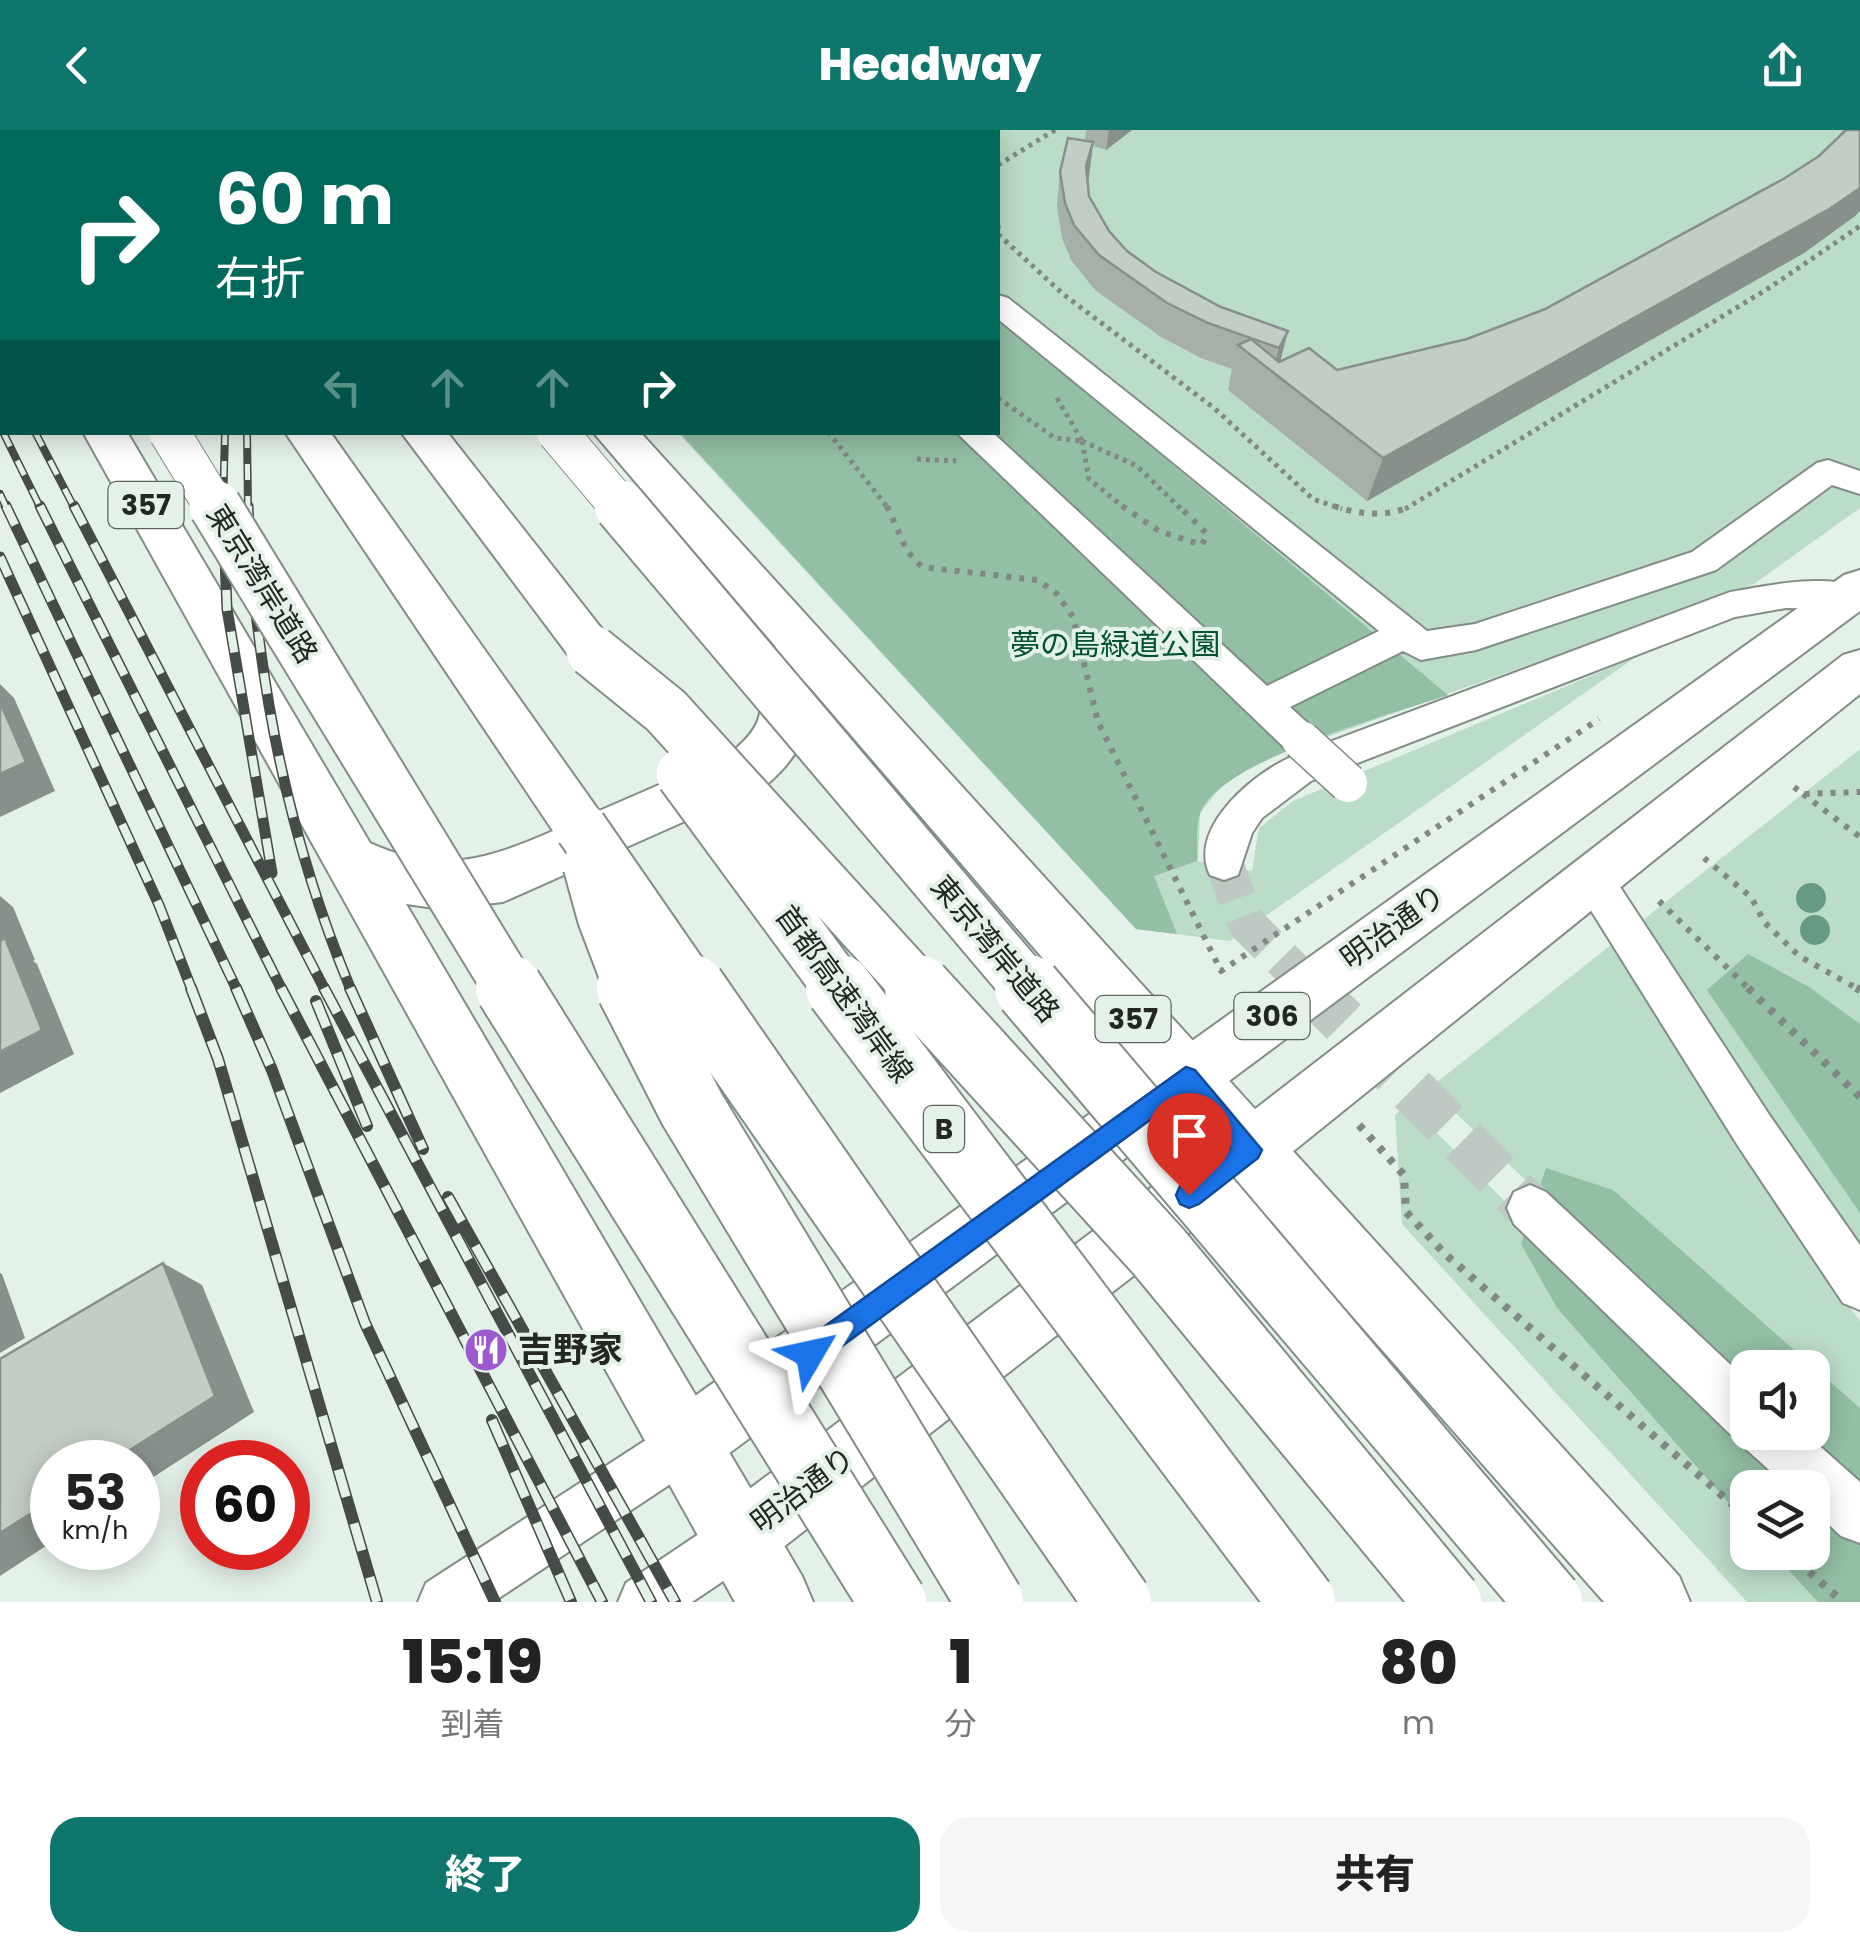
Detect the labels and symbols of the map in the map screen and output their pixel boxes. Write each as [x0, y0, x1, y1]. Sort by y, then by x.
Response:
road number: 357 [108, 482, 184, 528]
street label: 東京湾岸道路 [196, 496, 328, 671]
park label: 夢の島緑道公園 [1010, 623, 1220, 666]
street label: 東京湾岸道路 [921, 866, 1070, 1031]
street label: 明治通り [1332, 874, 1454, 979]
street label: 首都高速湾岸線 [765, 896, 924, 1091]
road number: 306 [1234, 993, 1310, 1039]
road number: 357 [1096, 996, 1170, 1042]
pin [1147, 1093, 1232, 1196]
road number: B [924, 1106, 964, 1152]
position arrow [758, 1302, 862, 1406]
place label: 吉野家 [518, 1325, 623, 1374]
restaurant icon: 吉野家 [463, 1327, 509, 1373]
street label: 明治通り [742, 1436, 864, 1543]
speed limit sign: 60 [180, 1440, 310, 1570]

